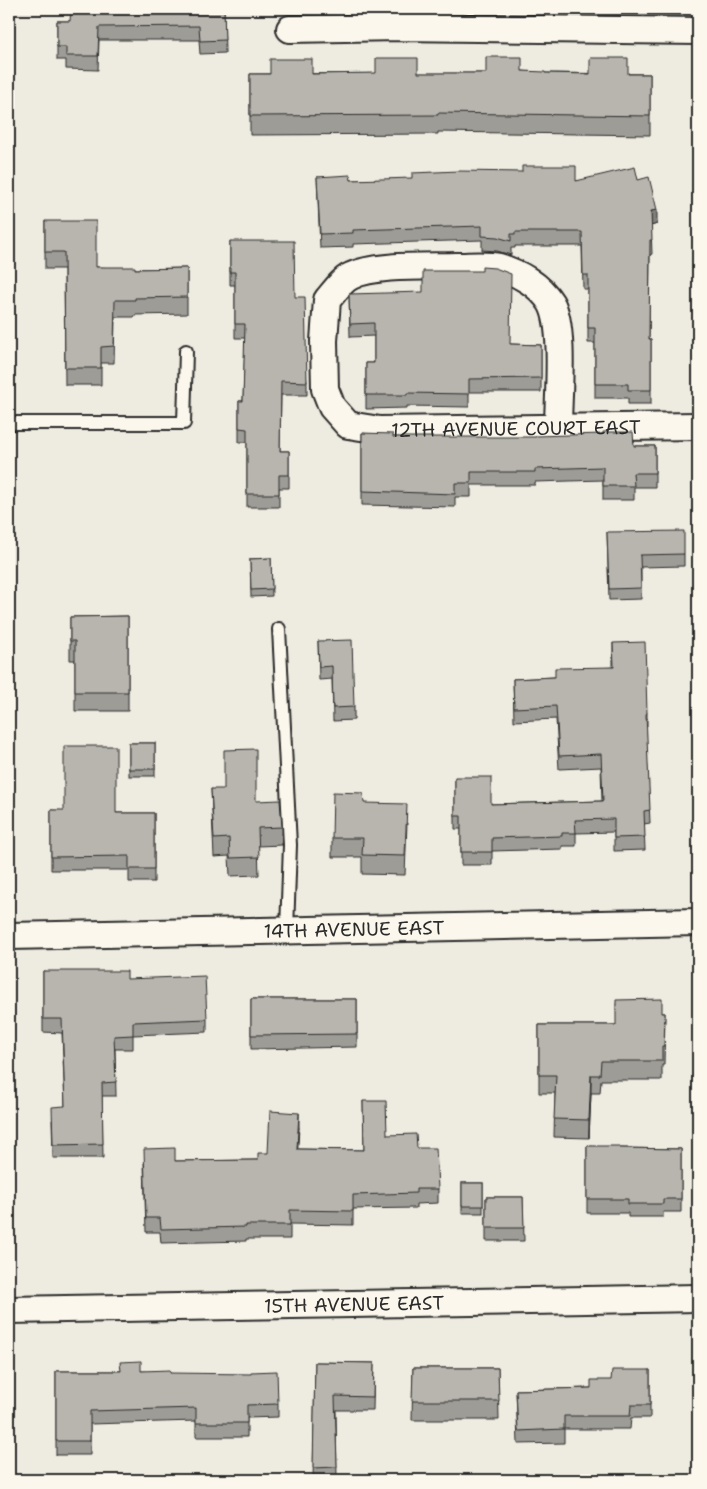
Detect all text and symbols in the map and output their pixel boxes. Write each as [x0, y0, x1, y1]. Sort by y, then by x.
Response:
street label: 12TH AVENUE COURT EAST [391, 415, 641, 443]
street label: 14TH AVENUE EAST [263, 915, 445, 944]
street label: 15TH AVENUE EAST [264, 1290, 445, 1319]

